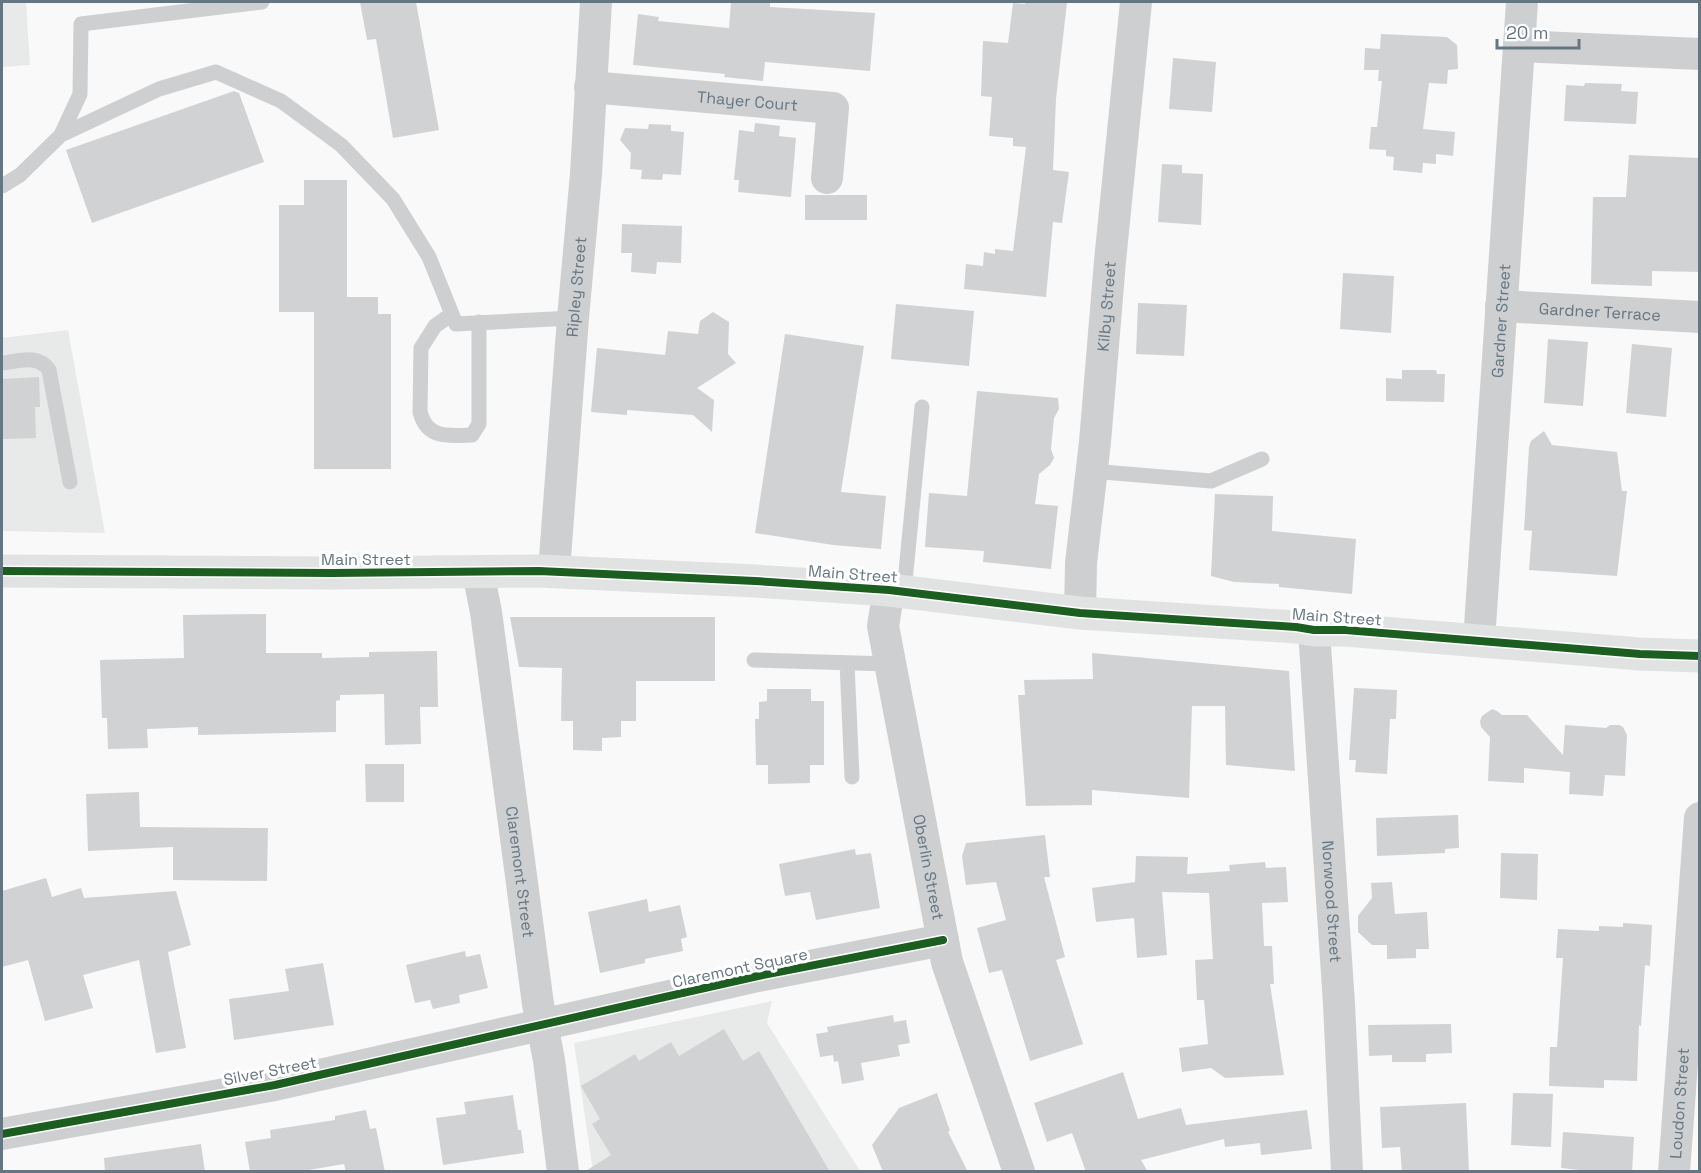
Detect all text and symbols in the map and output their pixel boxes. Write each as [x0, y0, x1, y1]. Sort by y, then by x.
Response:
scale bar [1497, 12, 1580, 50]
text: 20 m [1506, 21, 1549, 44]
street label: Thayer Court [696, 86, 799, 115]
street label: Ripley Street [561, 236, 591, 338]
street label: Kilby Street [1092, 260, 1120, 352]
street label: Gardner Street [1486, 263, 1515, 378]
street label: Gardner Terrace [1538, 298, 1661, 325]
street label: Main Street [321, 549, 411, 570]
street label: Main Street [807, 560, 899, 588]
street label: Main Street [1291, 603, 1383, 631]
street label: Claremont Street [501, 805, 540, 939]
street label: Oberlin Street [909, 813, 949, 922]
street label: Norwood Street [1318, 840, 1347, 963]
street label: Claremont Square [671, 943, 809, 993]
street label: Loudon Street [1665, 1047, 1694, 1160]
street label: Silver Street [222, 1052, 318, 1090]

